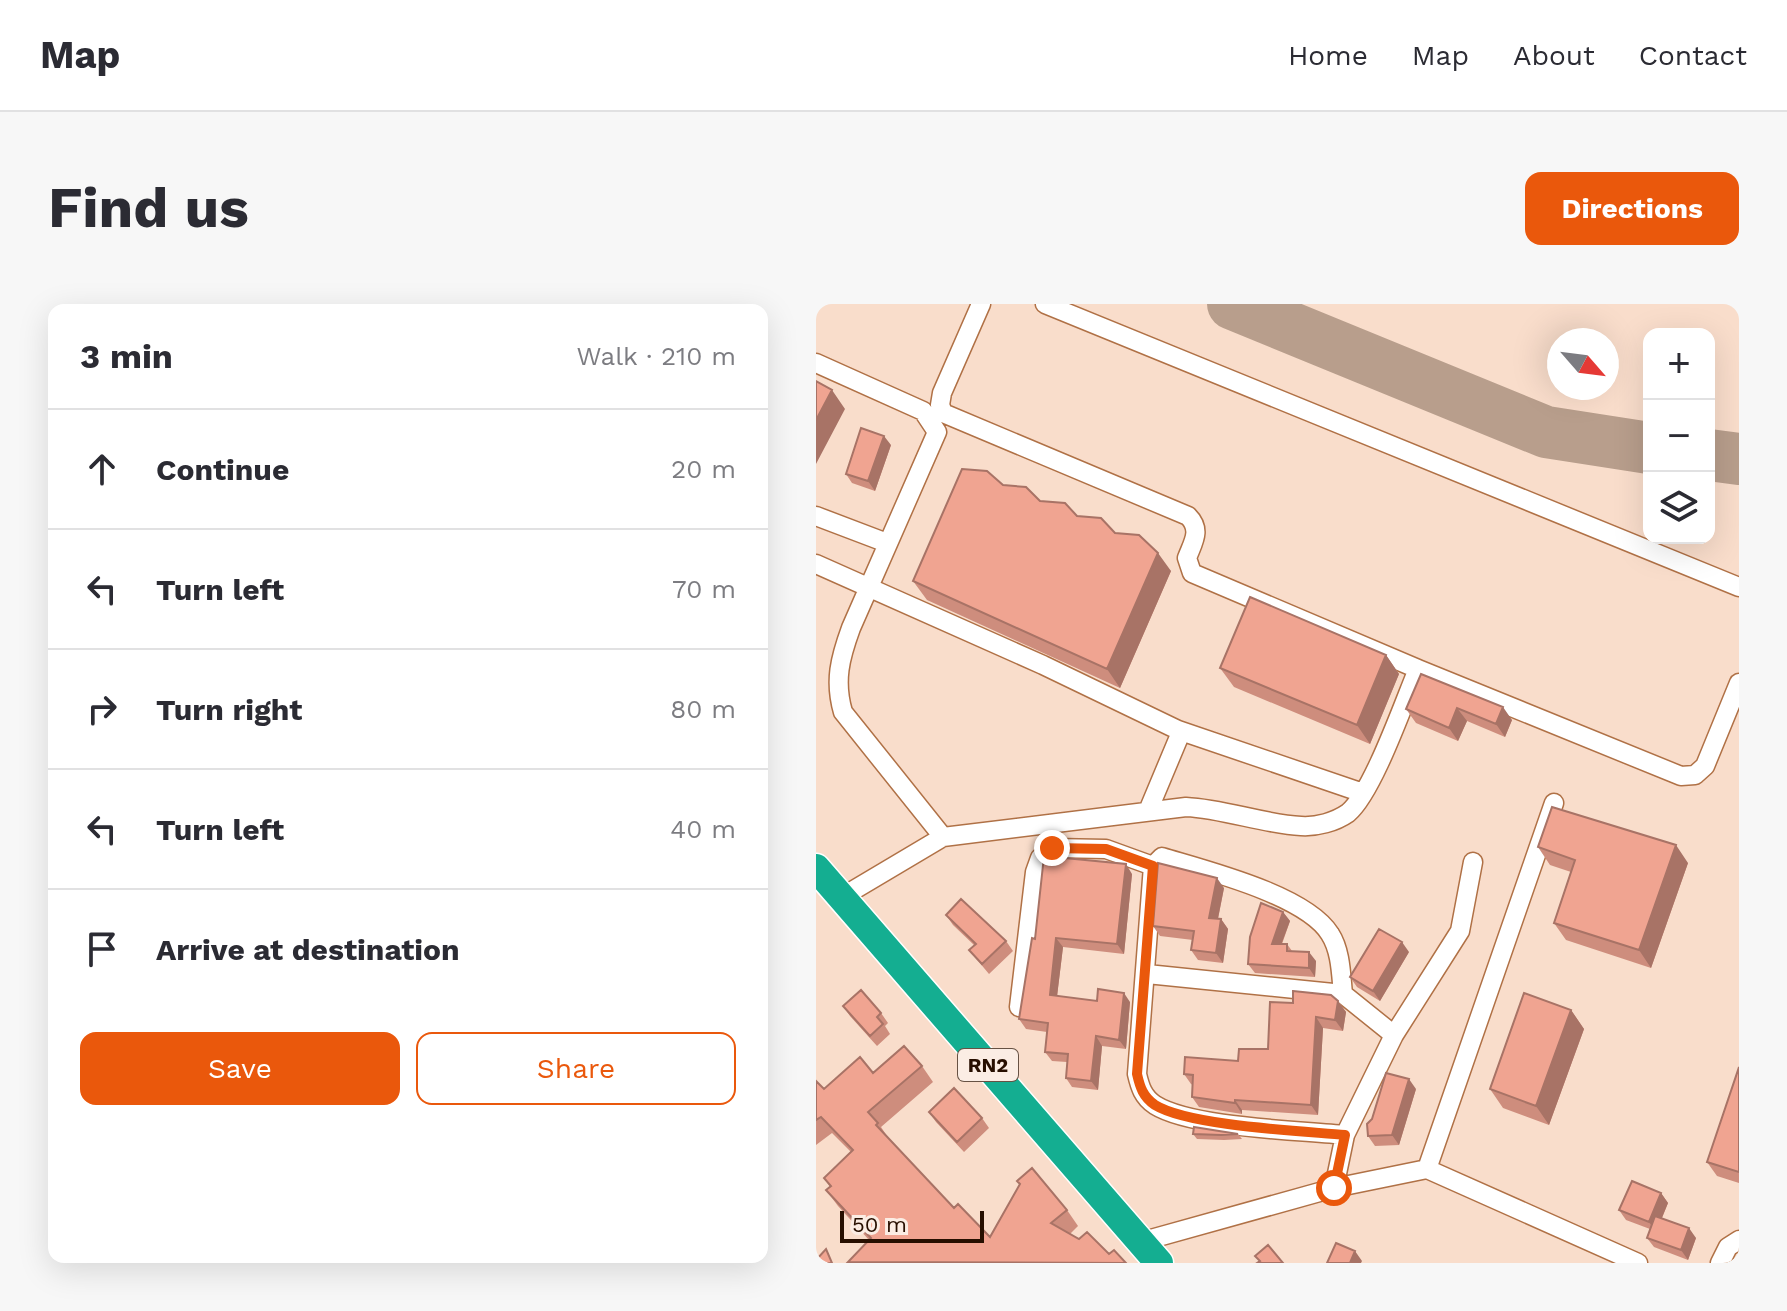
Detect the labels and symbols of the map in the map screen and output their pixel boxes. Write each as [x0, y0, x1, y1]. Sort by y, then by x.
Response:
north arrow [1547, 328, 1619, 400]
route end [1034, 830, 1070, 866]
road number: RN2 [958, 1049, 1018, 1081]
route start [1316, 1170, 1352, 1206]
scale bar [840, 1207, 984, 1243]

